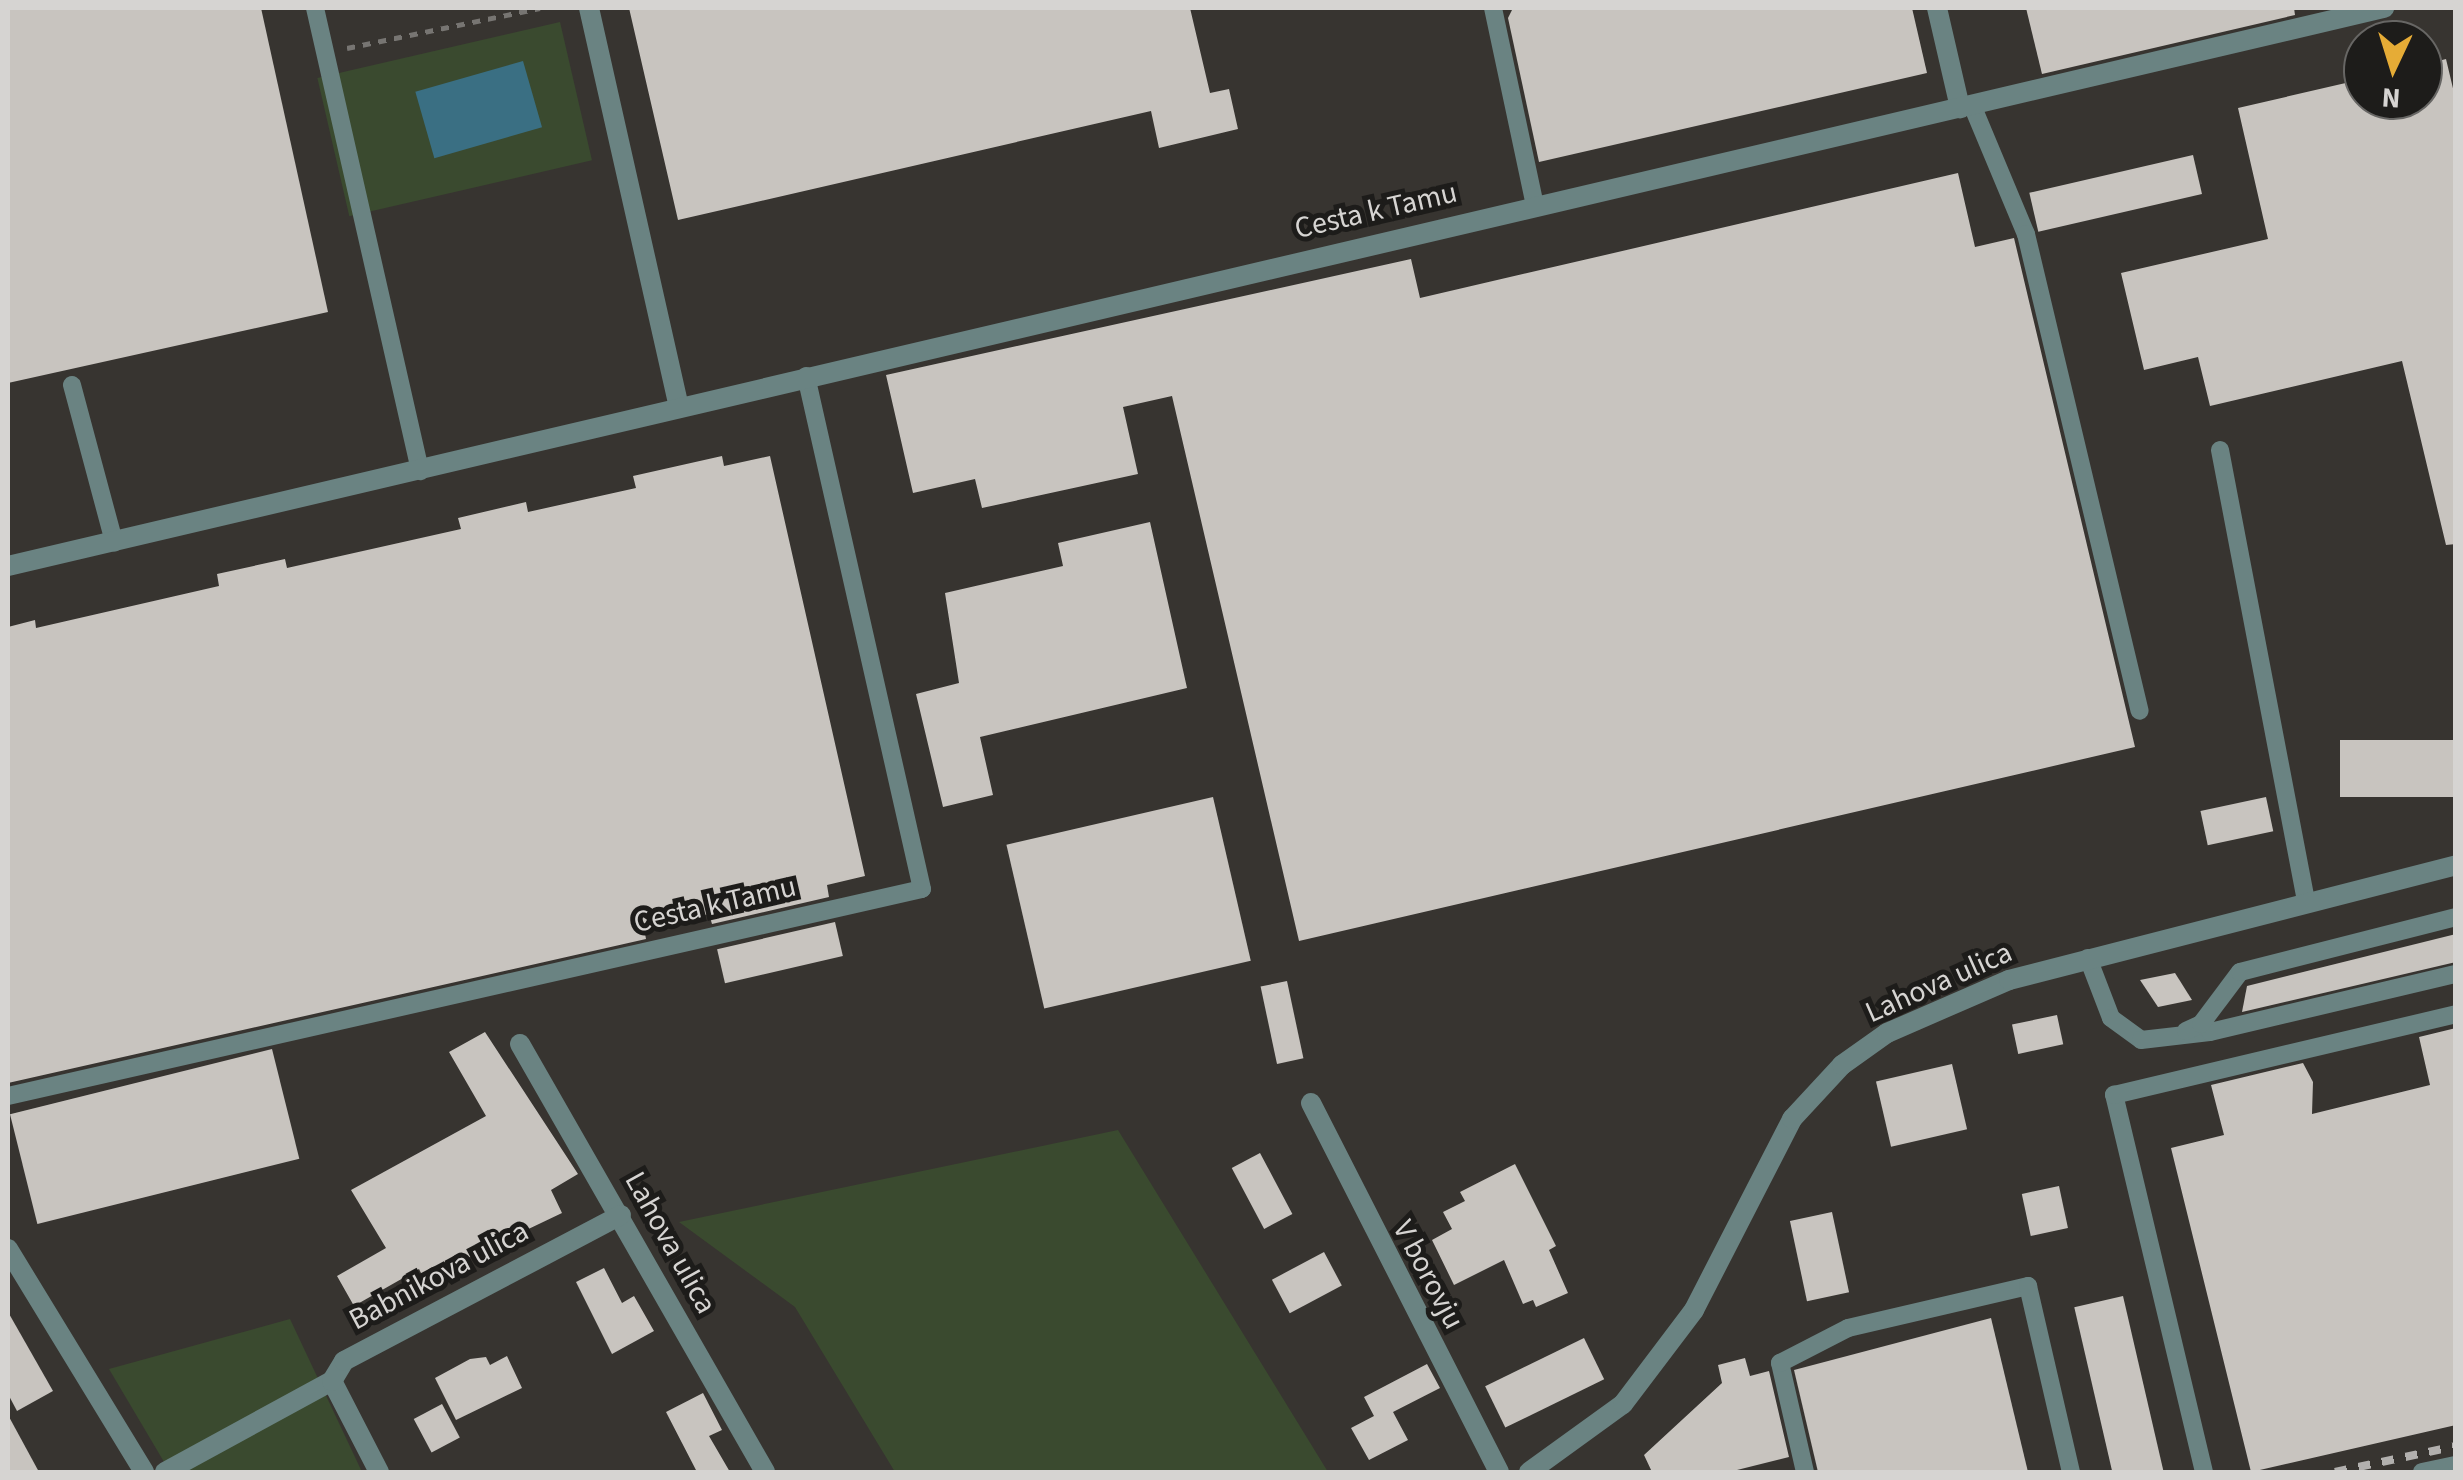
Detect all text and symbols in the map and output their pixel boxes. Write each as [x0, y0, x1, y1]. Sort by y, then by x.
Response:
north arrow [2343, 20, 2443, 120]
text: N [2380, 77, 2402, 119]
street label: Cesta k Tamu [1291, 175, 1461, 247]
street label: Cesta k Tamu [630, 869, 800, 941]
street label: Lahova ulica [1860, 935, 2018, 1031]
street label: Lahova ulica [616, 1166, 724, 1320]
street label: Babnikova ulica [343, 1214, 535, 1338]
street label: V borovju [1384, 1214, 1472, 1336]

